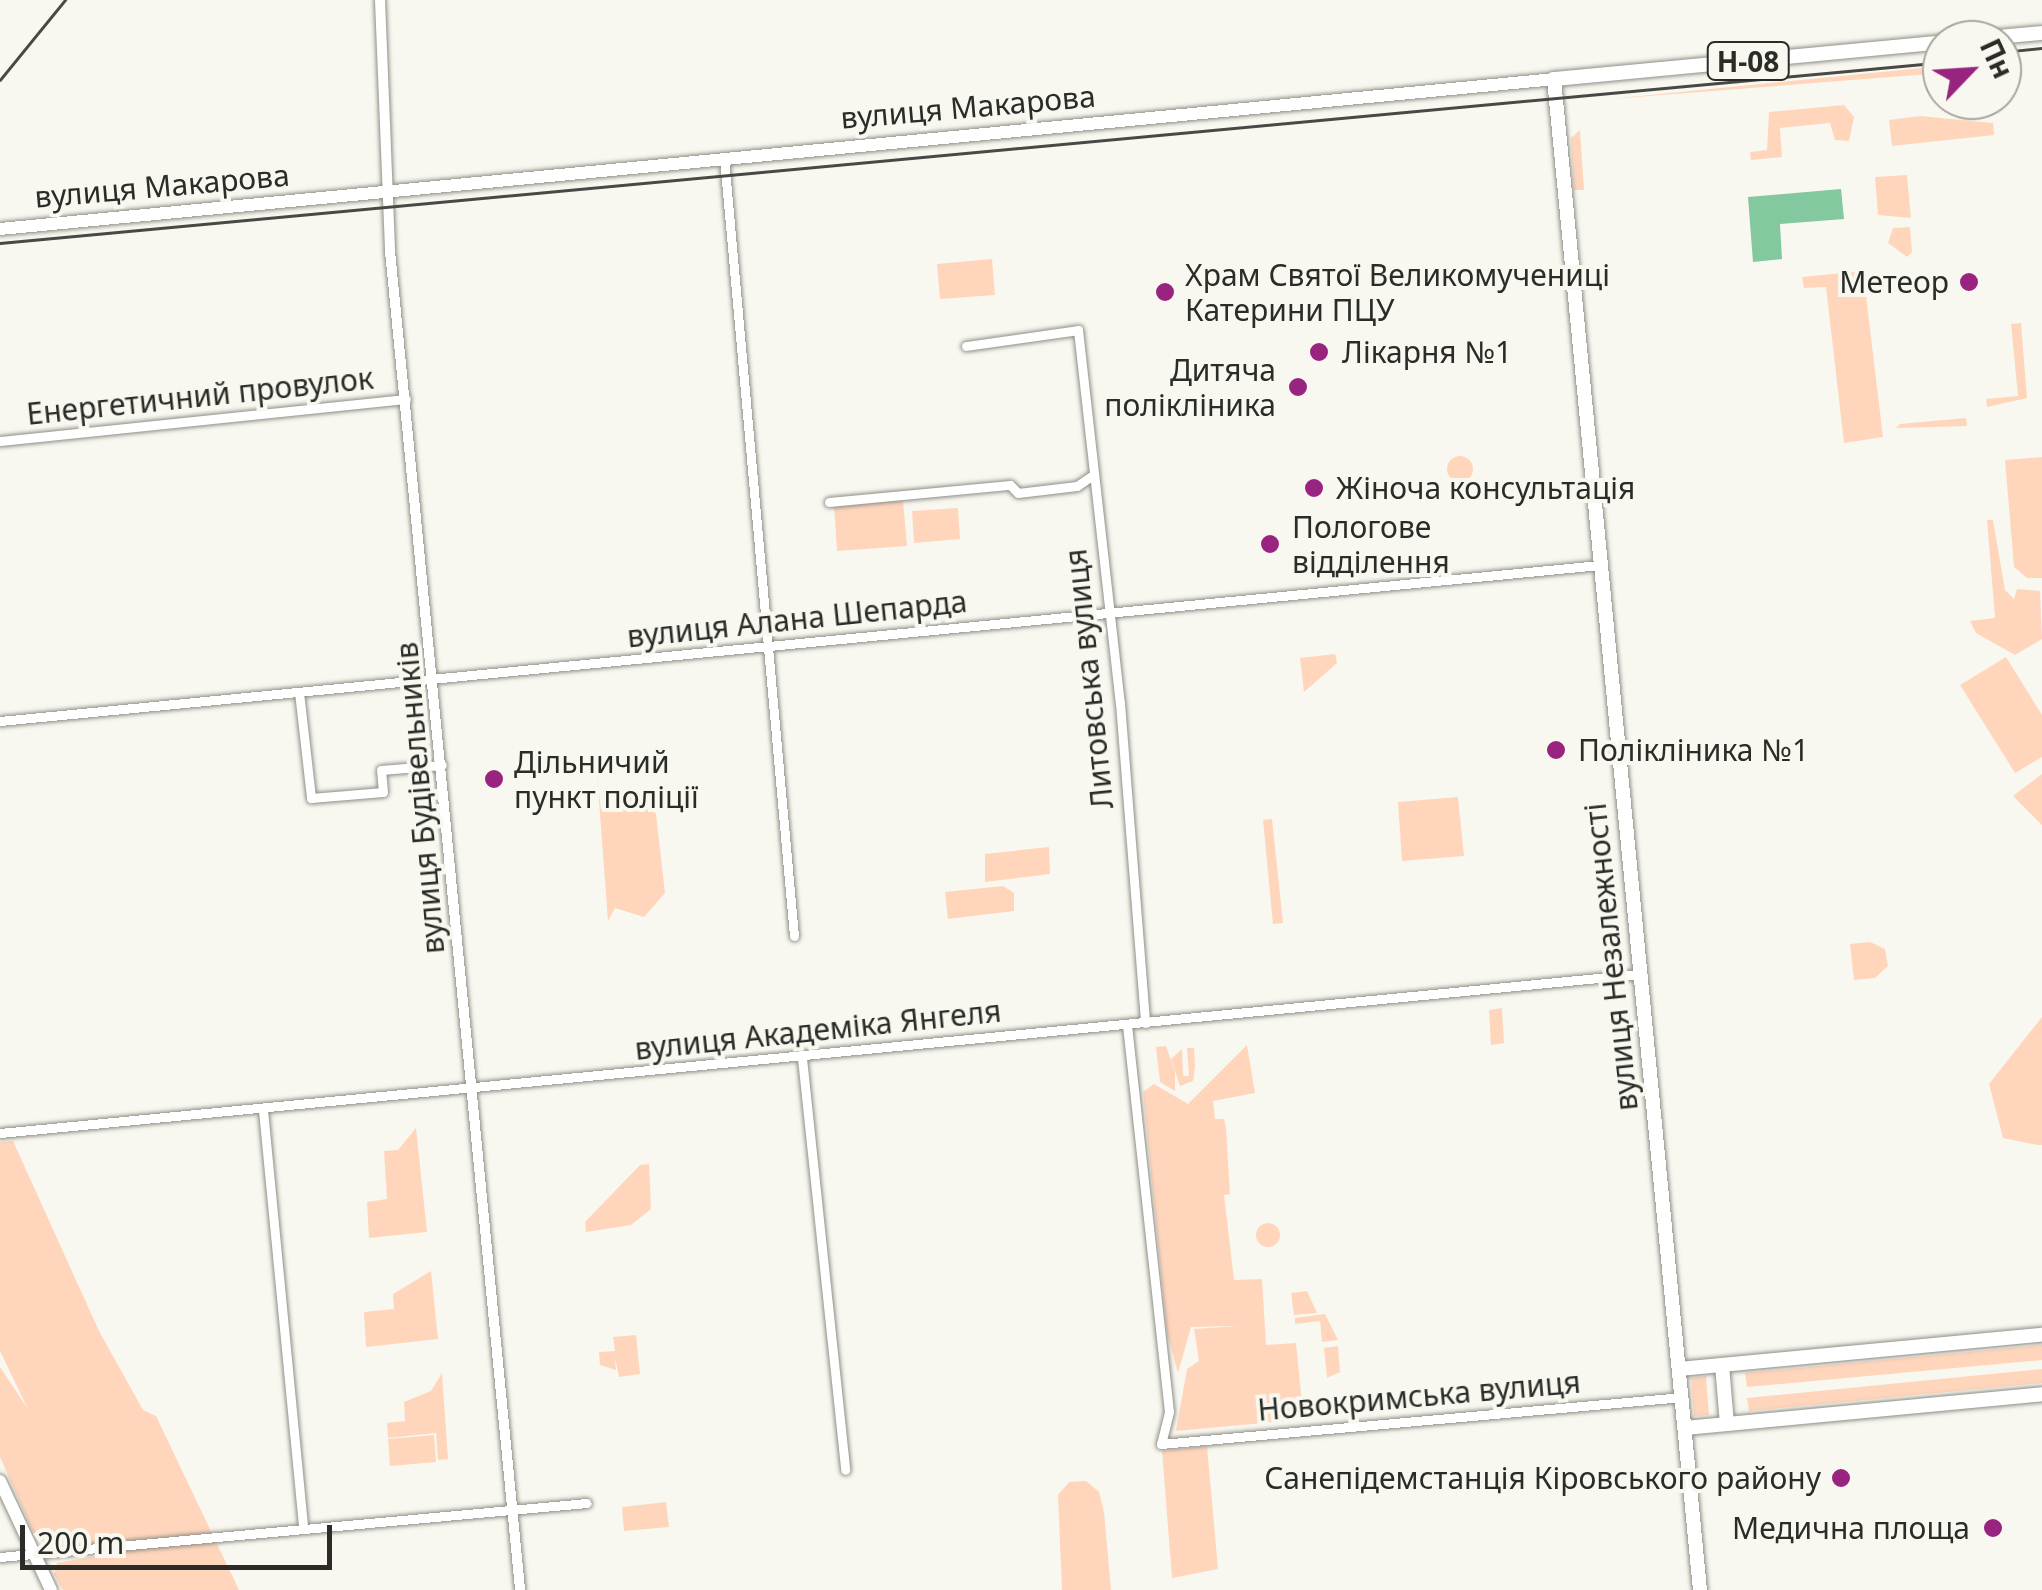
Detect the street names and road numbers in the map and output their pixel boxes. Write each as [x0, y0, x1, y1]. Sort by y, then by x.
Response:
road number: Н-08 [1706, 38, 1790, 84]
street label: вулиця Макарова [839, 78, 1097, 136]
street label: вулиця Макарова [33, 157, 291, 215]
street label: Енергетичний провулок [25, 360, 375, 432]
street label: Литовська вулиця [1057, 547, 1121, 811]
street label: вулиця Алана Шепарда [625, 583, 969, 655]
street label: вулиця Будівельників [388, 641, 452, 955]
street label: вулиця Незалежності [1577, 801, 1645, 1113]
street label: вулиця Академіка Янгеля [633, 993, 1003, 1067]
street label: Новокримська вулиця [1256, 1364, 1582, 1428]

